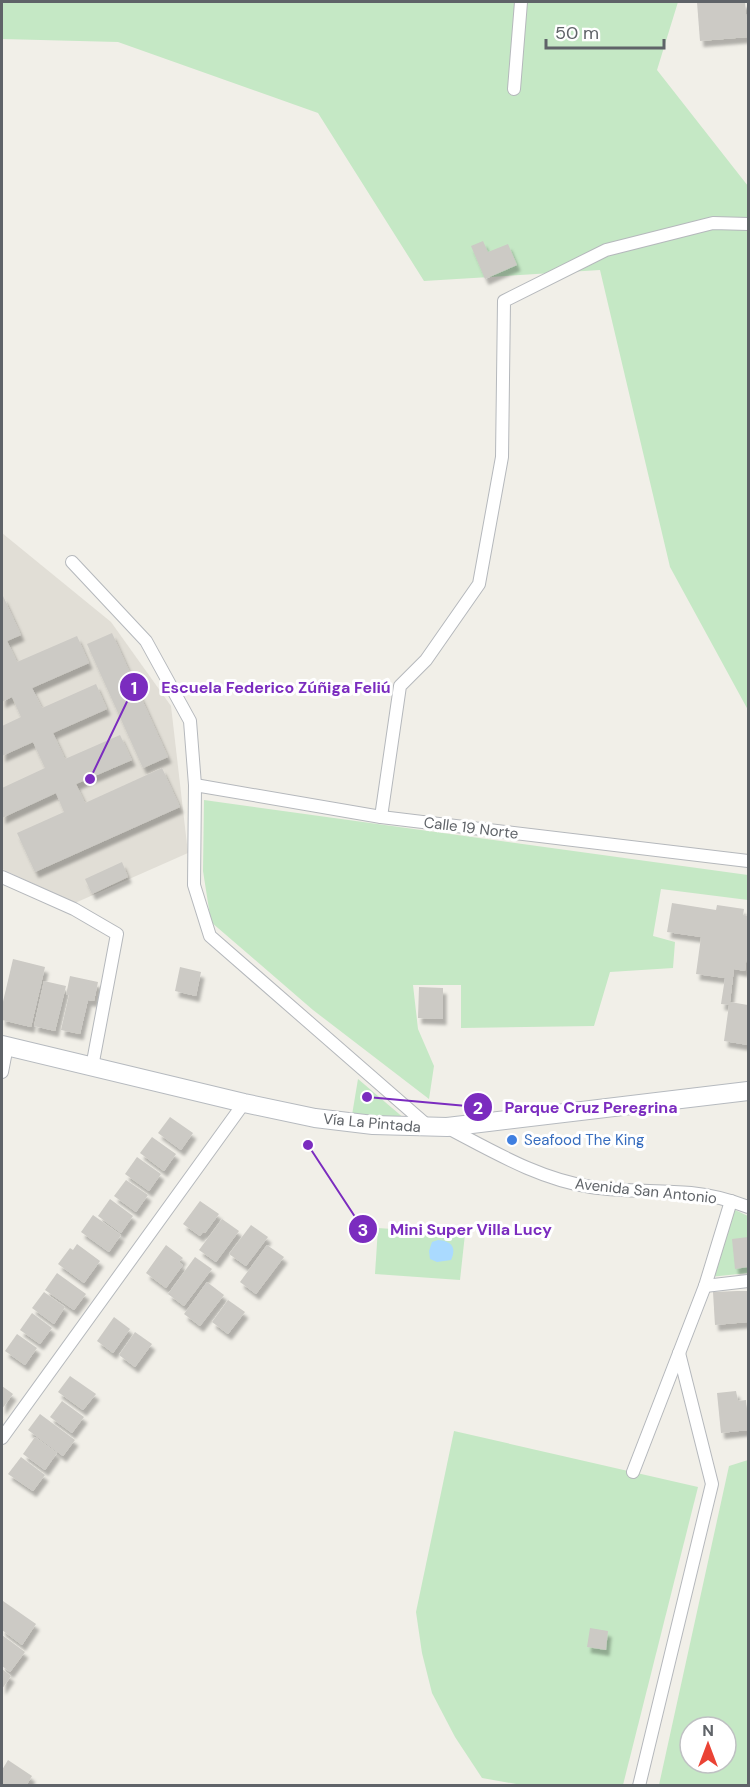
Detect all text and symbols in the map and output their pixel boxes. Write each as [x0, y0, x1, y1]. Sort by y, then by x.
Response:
scale bar [546, 12, 664, 50]
text: 50 m [555, 21, 599, 45]
callout: Escuela Federico Zúñiga Feliú [119, 670, 403, 704]
text: 1 [131, 676, 137, 700]
text: Escuela Federico Zúñiga Feliú [161, 677, 391, 698]
street label: Calle 19 Norte [423, 812, 519, 844]
callout: Parque Cruz Peregrina [463, 1090, 690, 1124]
text: 2 [473, 1096, 483, 1120]
text: Parque Cruz Peregrina [504, 1097, 678, 1118]
street label: Vía La Pintada [322, 1109, 422, 1137]
place label: Seafood The King [524, 1130, 644, 1150]
marker: Seafood The King [505, 1133, 519, 1147]
street label: Avenida San Antonio [574, 1174, 718, 1208]
callout: Mini Super Villa Lucy [348, 1212, 564, 1246]
text: 3 [358, 1218, 368, 1242]
text: Mini Super Villa Lucy [390, 1219, 552, 1240]
north arrow [678, 1715, 738, 1775]
text: N [702, 1720, 714, 1741]

